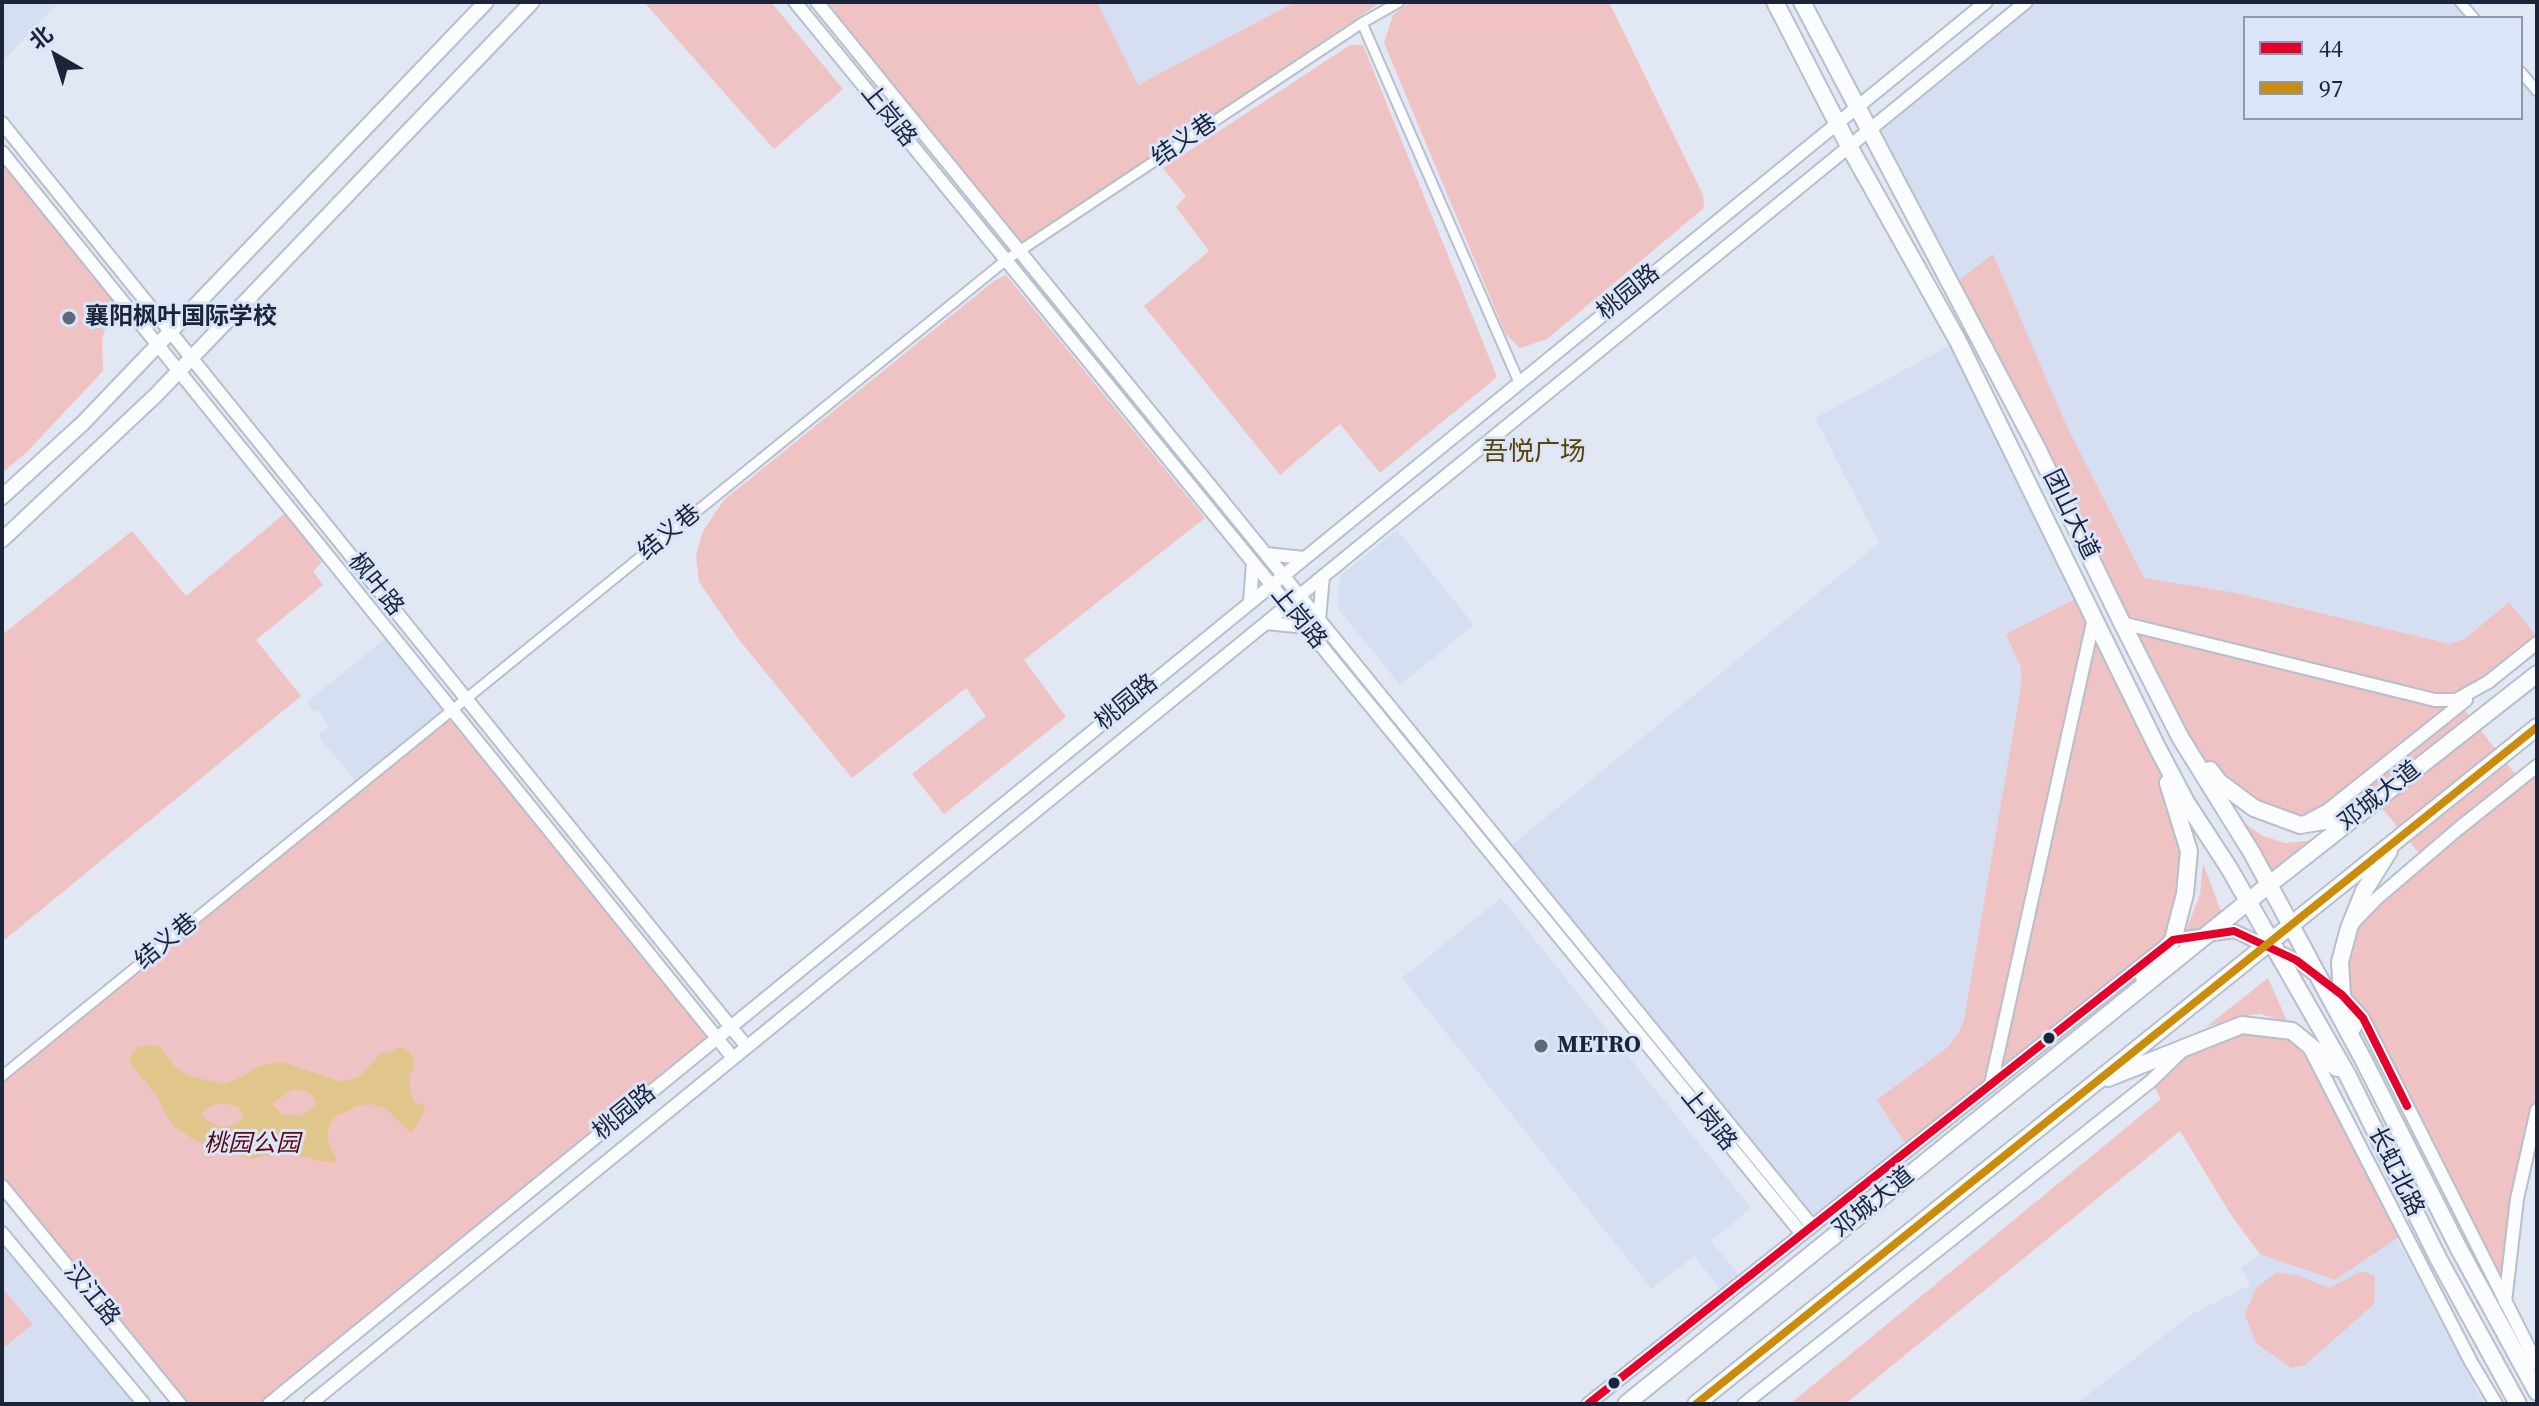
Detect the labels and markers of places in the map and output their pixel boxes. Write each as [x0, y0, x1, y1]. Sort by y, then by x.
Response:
place label: 襄阳枫叶国际学校 [85, 304, 277, 332]
marker: 襄阳枫叶国际学校 [60, 309, 78, 327]
unlabelled marker [2041, 1030, 2057, 1046]
place label: METRO [1557, 1032, 1641, 1060]
marker: METRO [1532, 1037, 1550, 1055]
unlabelled marker [1606, 1375, 1622, 1391]

